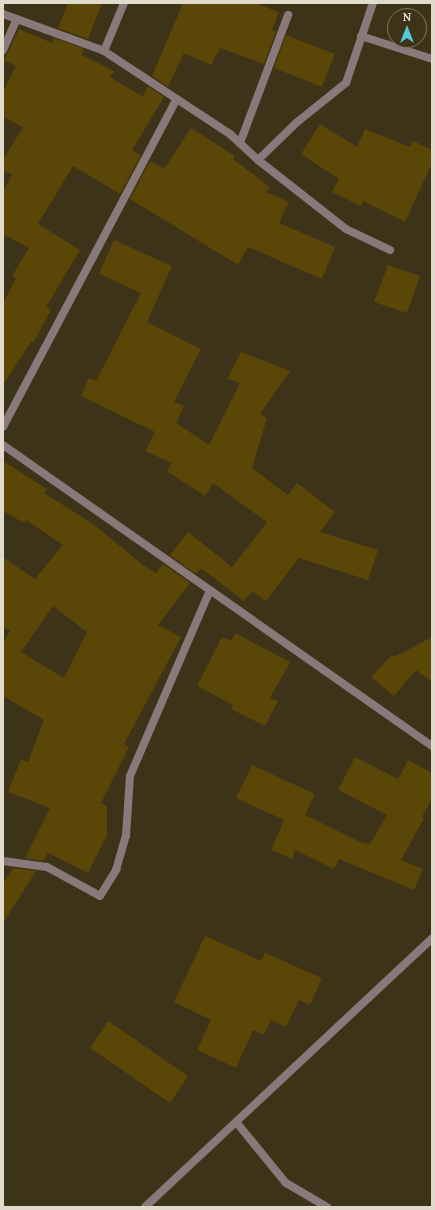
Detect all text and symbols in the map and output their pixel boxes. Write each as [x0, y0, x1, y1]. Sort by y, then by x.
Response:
north arrow [387, 8, 427, 48]
text: N [403, 10, 411, 24]

